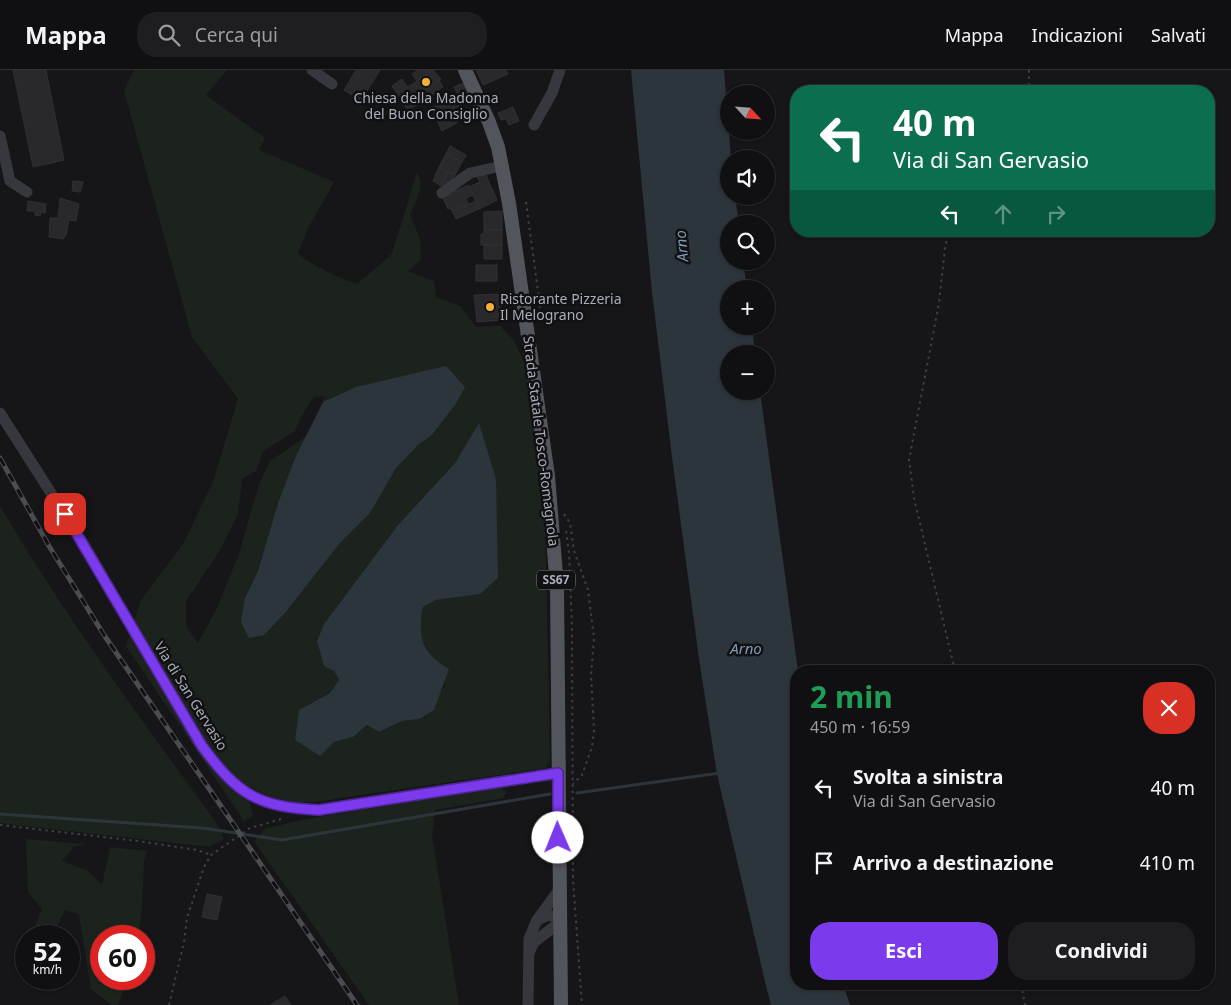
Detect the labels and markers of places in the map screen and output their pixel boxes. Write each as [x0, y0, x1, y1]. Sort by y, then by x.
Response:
marker: Chiesa della Madonna del Buon Consiglio [420, 76, 432, 88]
place label: Chiesa della Madonna del Buon Consiglio [353, 88, 499, 123]
place label: Ristorante Pizzeria Il Melograno [500, 289, 622, 324]
marker: Ristorante Pizzeria Il Melograno [484, 301, 496, 313]
pin [44, 493, 86, 535]

